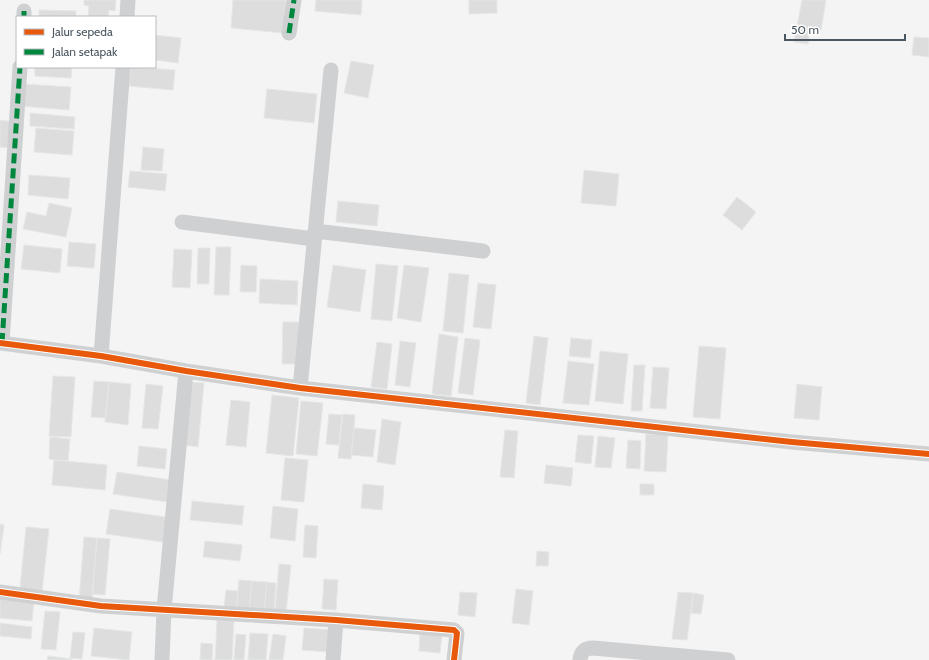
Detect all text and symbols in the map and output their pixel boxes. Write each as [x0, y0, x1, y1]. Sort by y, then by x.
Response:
legend [16, 16, 156, 68]
scale bar [785, 16, 905, 42]
text: 50 m [791, 22, 819, 37]
text: Jalur sepeda [51, 24, 113, 39]
text: Jalan setapak [51, 44, 118, 59]

